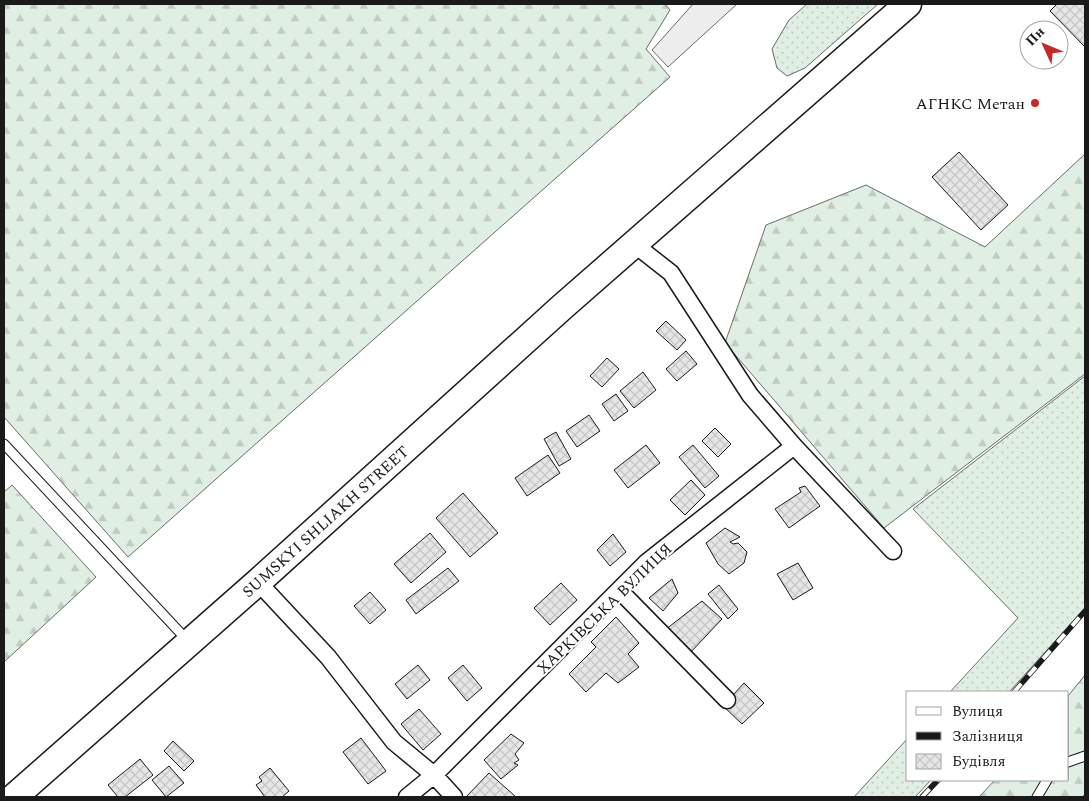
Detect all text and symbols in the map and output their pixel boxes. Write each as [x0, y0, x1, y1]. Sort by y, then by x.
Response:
north arrow [1019, 20, 1069, 70]
text: Пн [1020, 22, 1050, 51]
place label: АГНКС Метан [916, 92, 1025, 116]
marker: АГНКС Метан [1029, 97, 1041, 109]
street label: SUMSKYI SHLIAKH STREET [237, 440, 415, 603]
street label: ХАРКІВСЬКА ВУЛИЦЯ [531, 537, 678, 680]
legend [906, 691, 1069, 781]
text: Вулиця [952, 700, 1003, 723]
text: Залізниця [952, 725, 1023, 748]
text: Будівля [952, 750, 1006, 773]

